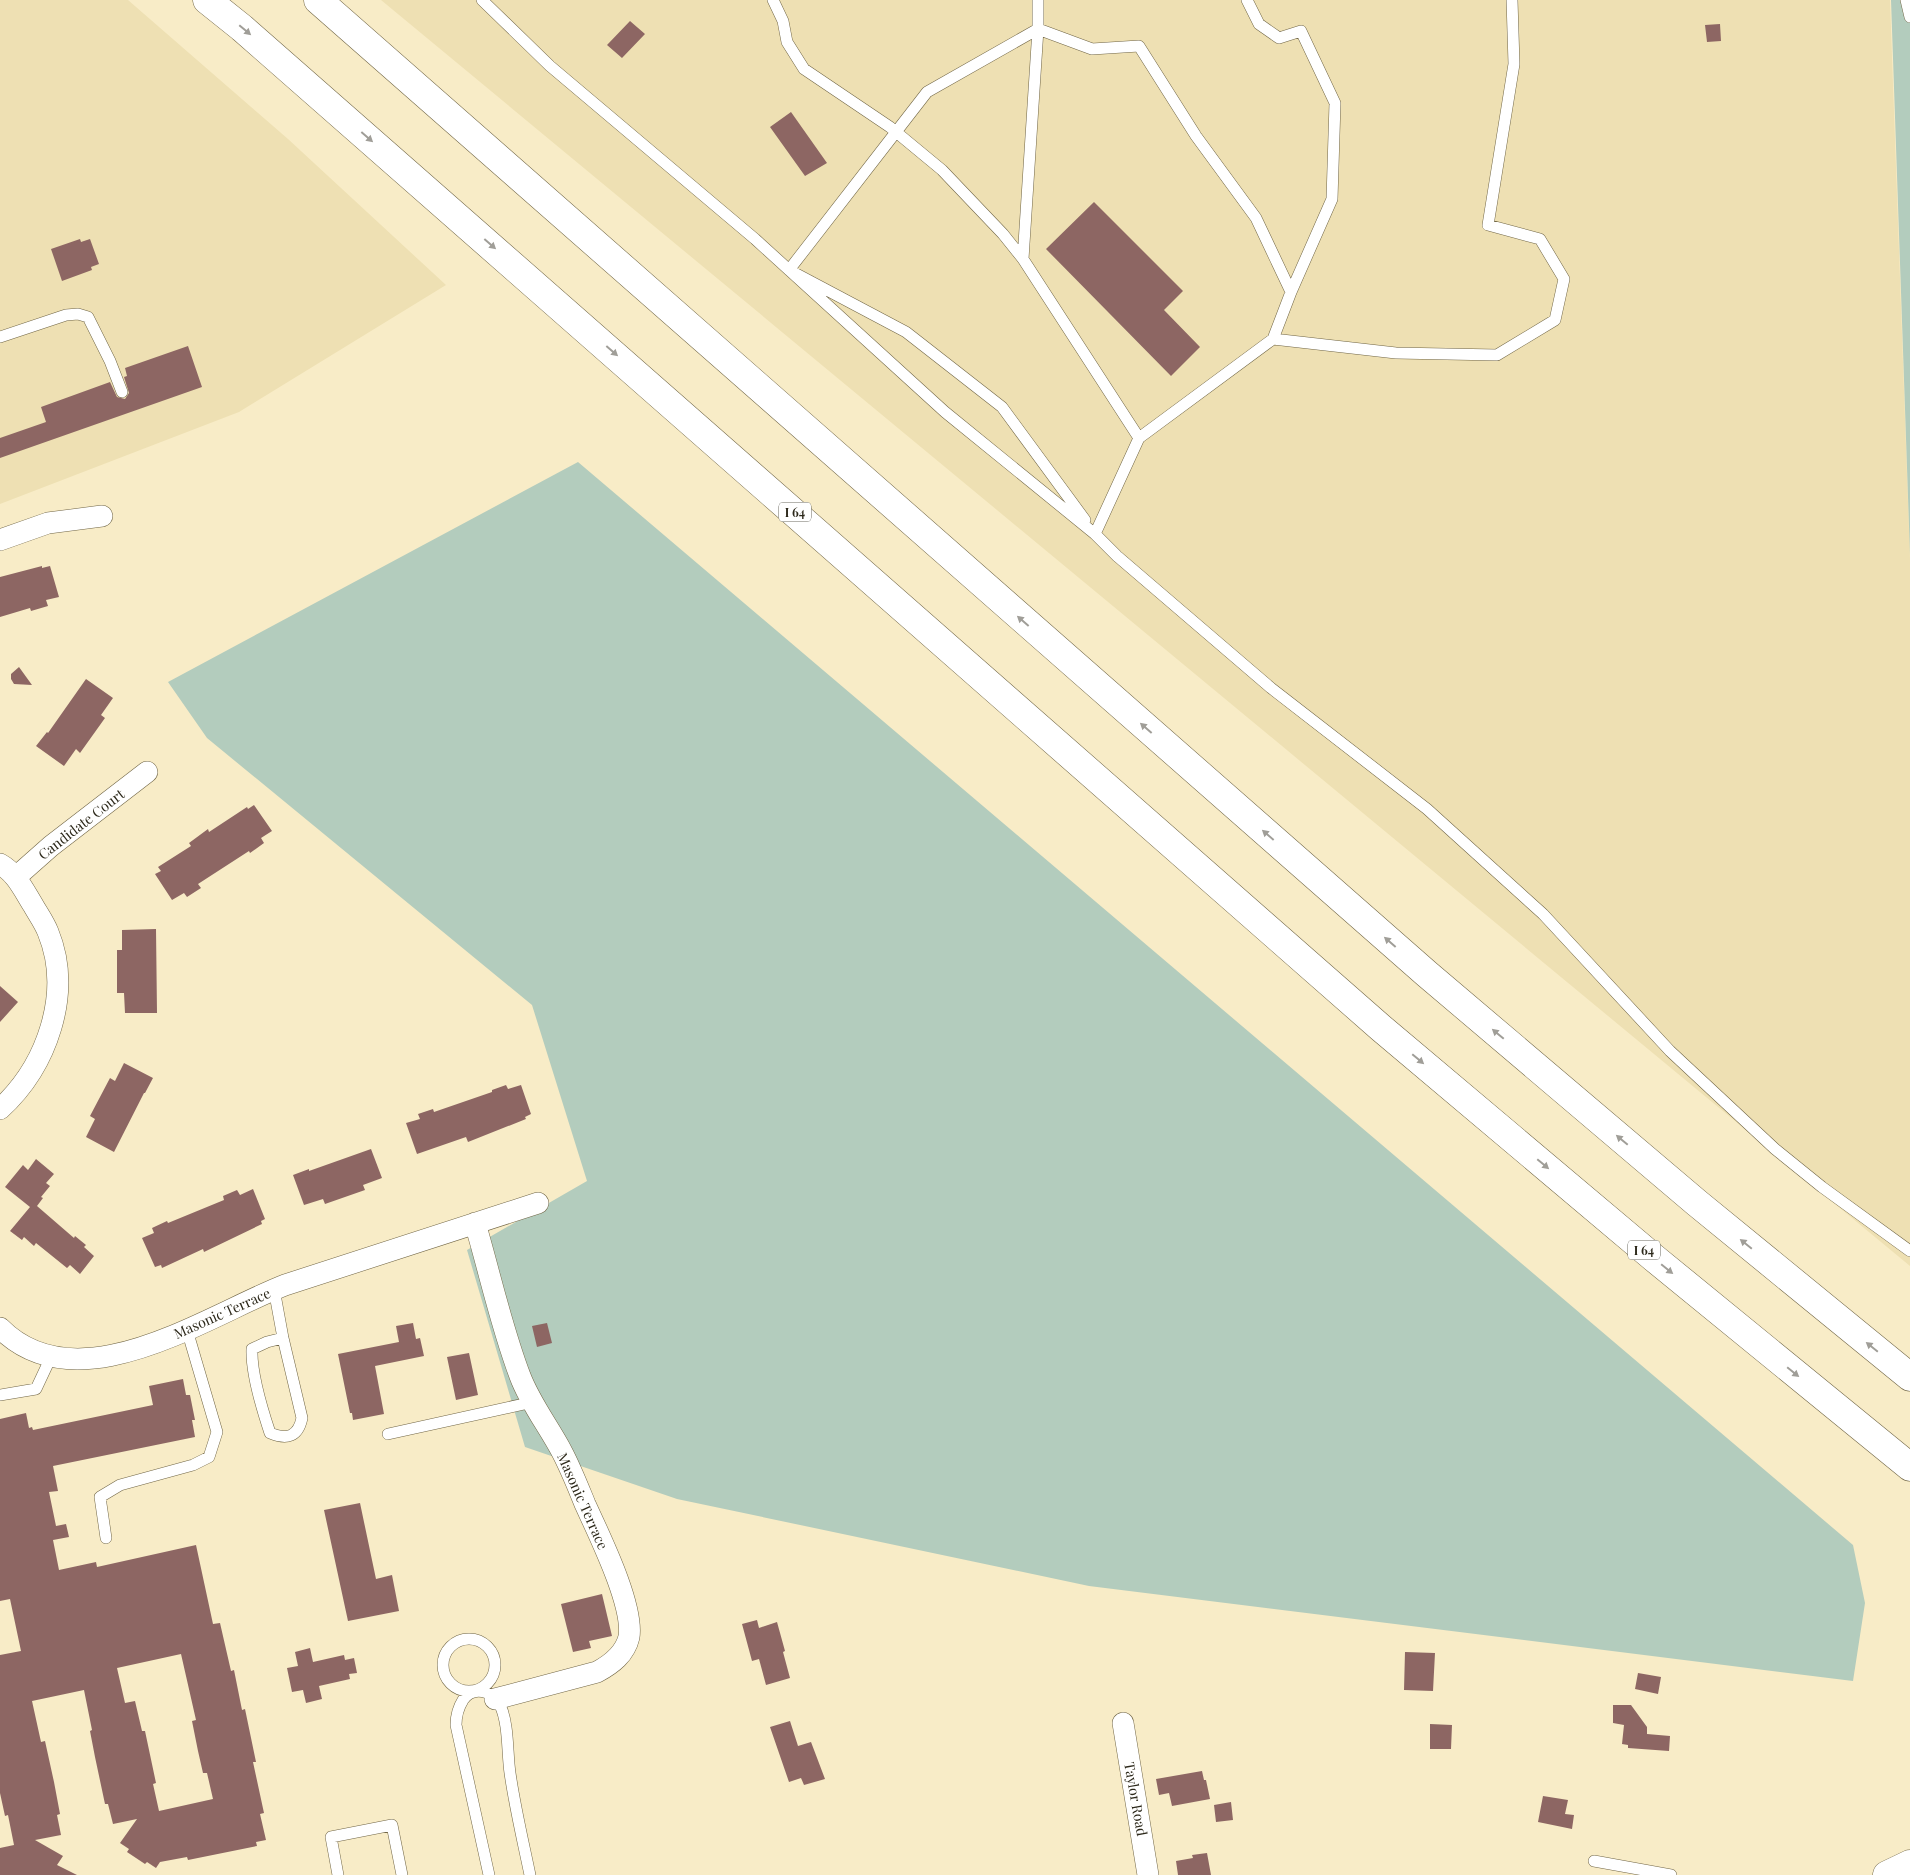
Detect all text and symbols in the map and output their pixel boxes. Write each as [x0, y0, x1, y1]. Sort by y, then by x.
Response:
one-way arrow [238, 25, 251, 36]
one-way arrow [361, 131, 373, 143]
one-way arrow [483, 238, 495, 250]
one-way arrow [605, 345, 617, 357]
road number: I 64 [779, 502, 811, 522]
one-way arrow [1017, 615, 1030, 626]
one-way arrow [1139, 722, 1152, 733]
street label: Candidate Court [34, 784, 129, 864]
one-way arrow [1262, 829, 1274, 841]
one-way arrow [1384, 937, 1396, 948]
one-way arrow [1491, 1029, 1504, 1040]
one-way arrow [1412, 1054, 1425, 1065]
one-way arrow [1615, 1134, 1628, 1145]
one-way arrow [1536, 1158, 1548, 1170]
one-way arrow [1740, 1238, 1753, 1249]
road number: I 64 [1628, 1240, 1660, 1260]
one-way arrow [1660, 1263, 1673, 1274]
street label: Masonic Terrace [171, 1283, 273, 1343]
one-way arrow [1866, 1341, 1879, 1352]
one-way arrow [1786, 1366, 1799, 1377]
street label: Masonic Terrace [553, 1450, 613, 1552]
street label: Taylor Road [1120, 1760, 1152, 1838]

